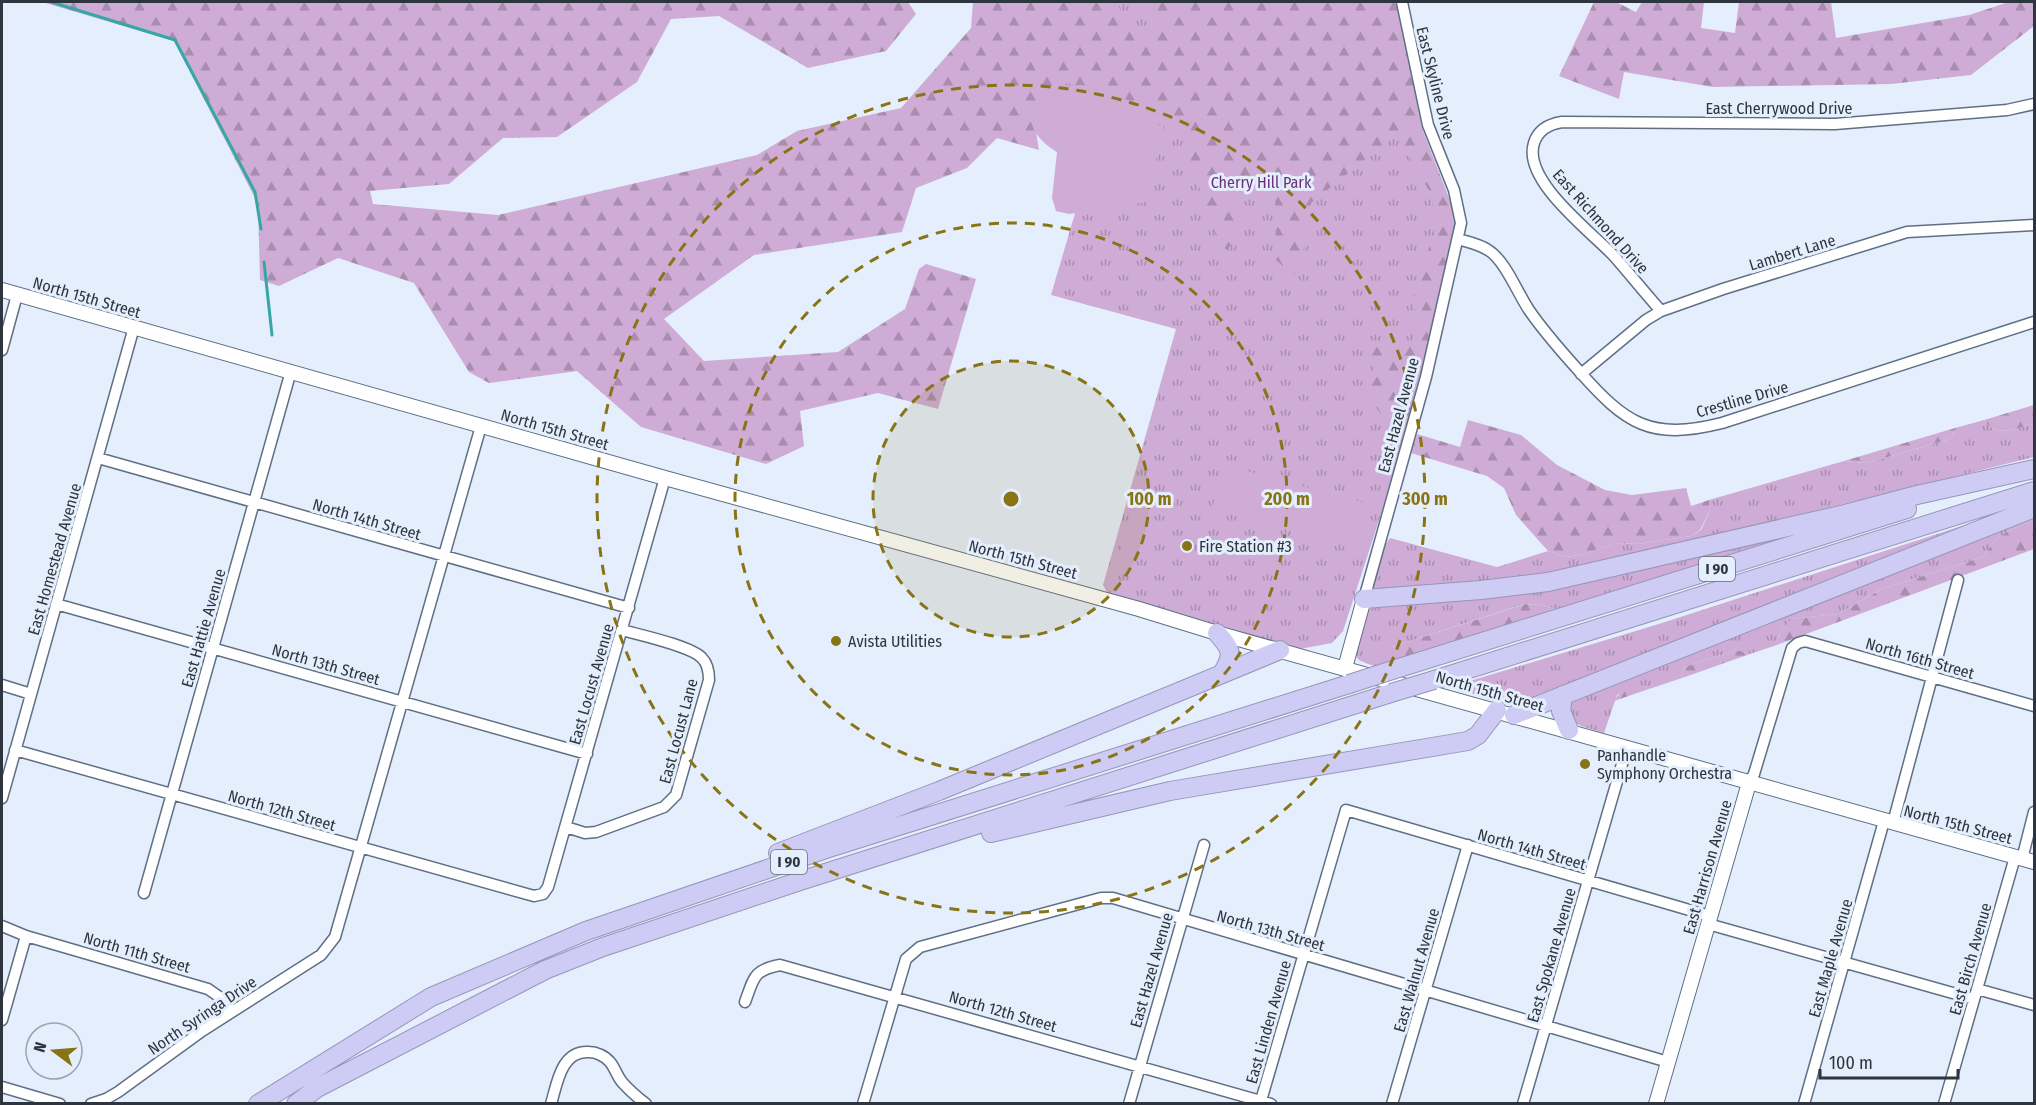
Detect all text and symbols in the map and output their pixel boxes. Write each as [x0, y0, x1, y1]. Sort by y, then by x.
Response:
street label: East Skyline Drive [1412, 25, 1459, 142]
street label: East Cherrywood Drive [1706, 99, 1853, 118]
street label: East Richmond Drive [1549, 165, 1653, 278]
park label: Cherry Hill Park [1211, 173, 1312, 192]
street label: Lambert Lane [1747, 230, 1838, 275]
street label: North 15th Street [31, 273, 144, 322]
street label: East Hazel Avenue [1374, 355, 1423, 475]
street label: Crestline Drive [1694, 377, 1791, 422]
street label: North 15th Street [499, 405, 612, 454]
street label: East Homestead Avenue [24, 481, 85, 637]
text: 100 m [1127, 488, 1171, 510]
text: 200 m [1263, 488, 1310, 510]
text: 300 m [1401, 488, 1448, 510]
centre of rings [1001, 489, 1021, 509]
street label: North 14th Street [310, 495, 424, 544]
street label: North 15th Street [967, 536, 1080, 583]
place label: Fire Station #3 [1199, 537, 1292, 556]
marker: Fire Station #3 [1180, 539, 1194, 553]
road number: I 90 [1699, 557, 1735, 581]
street label: East Hattie Avenue [177, 566, 230, 690]
street label: East Locust Avenue [565, 621, 618, 747]
place label: Avista Utilities [848, 632, 942, 651]
marker: Avista Utilities [829, 634, 843, 648]
street label: North 16th Street [1863, 634, 1977, 683]
street label: North 13th Street [270, 640, 383, 689]
street label: North 15th Street [1434, 667, 1547, 716]
street label: East Locust Lane [655, 676, 702, 786]
place label: Panhandle Symphony Orchestra [1597, 746, 1732, 783]
marker: Panhandle Symphony Orchestra [1578, 757, 1592, 771]
street label: North 12th Street [226, 786, 339, 835]
street label: East Harrison Avenue [1679, 798, 1736, 937]
street label: North 15th Street [1902, 801, 2015, 848]
street label: North 14th Street [1475, 825, 1589, 874]
road number: I 90 [771, 850, 807, 874]
street label: East Spokane Avenue [1523, 886, 1580, 1025]
street label: East Maple Avenue [1804, 897, 1857, 1020]
street label: East Birch Avenue [1945, 901, 1996, 1017]
street label: North 13th Street [1215, 906, 1328, 955]
street label: East Walnut Avenue [1390, 906, 1443, 1034]
street label: East Hazel Avenue [1126, 910, 1177, 1030]
street label: North 11th Street [81, 928, 193, 977]
street label: East Linden Avenue [1242, 958, 1295, 1086]
street label: North Syringa Drive [144, 972, 260, 1059]
street label: North 12th Street [947, 987, 1060, 1036]
north arrow [24, 1021, 84, 1081]
text: N [30, 1040, 51, 1054]
scale bar [1820, 1042, 1958, 1080]
text: 100 m [1829, 1052, 1873, 1074]

